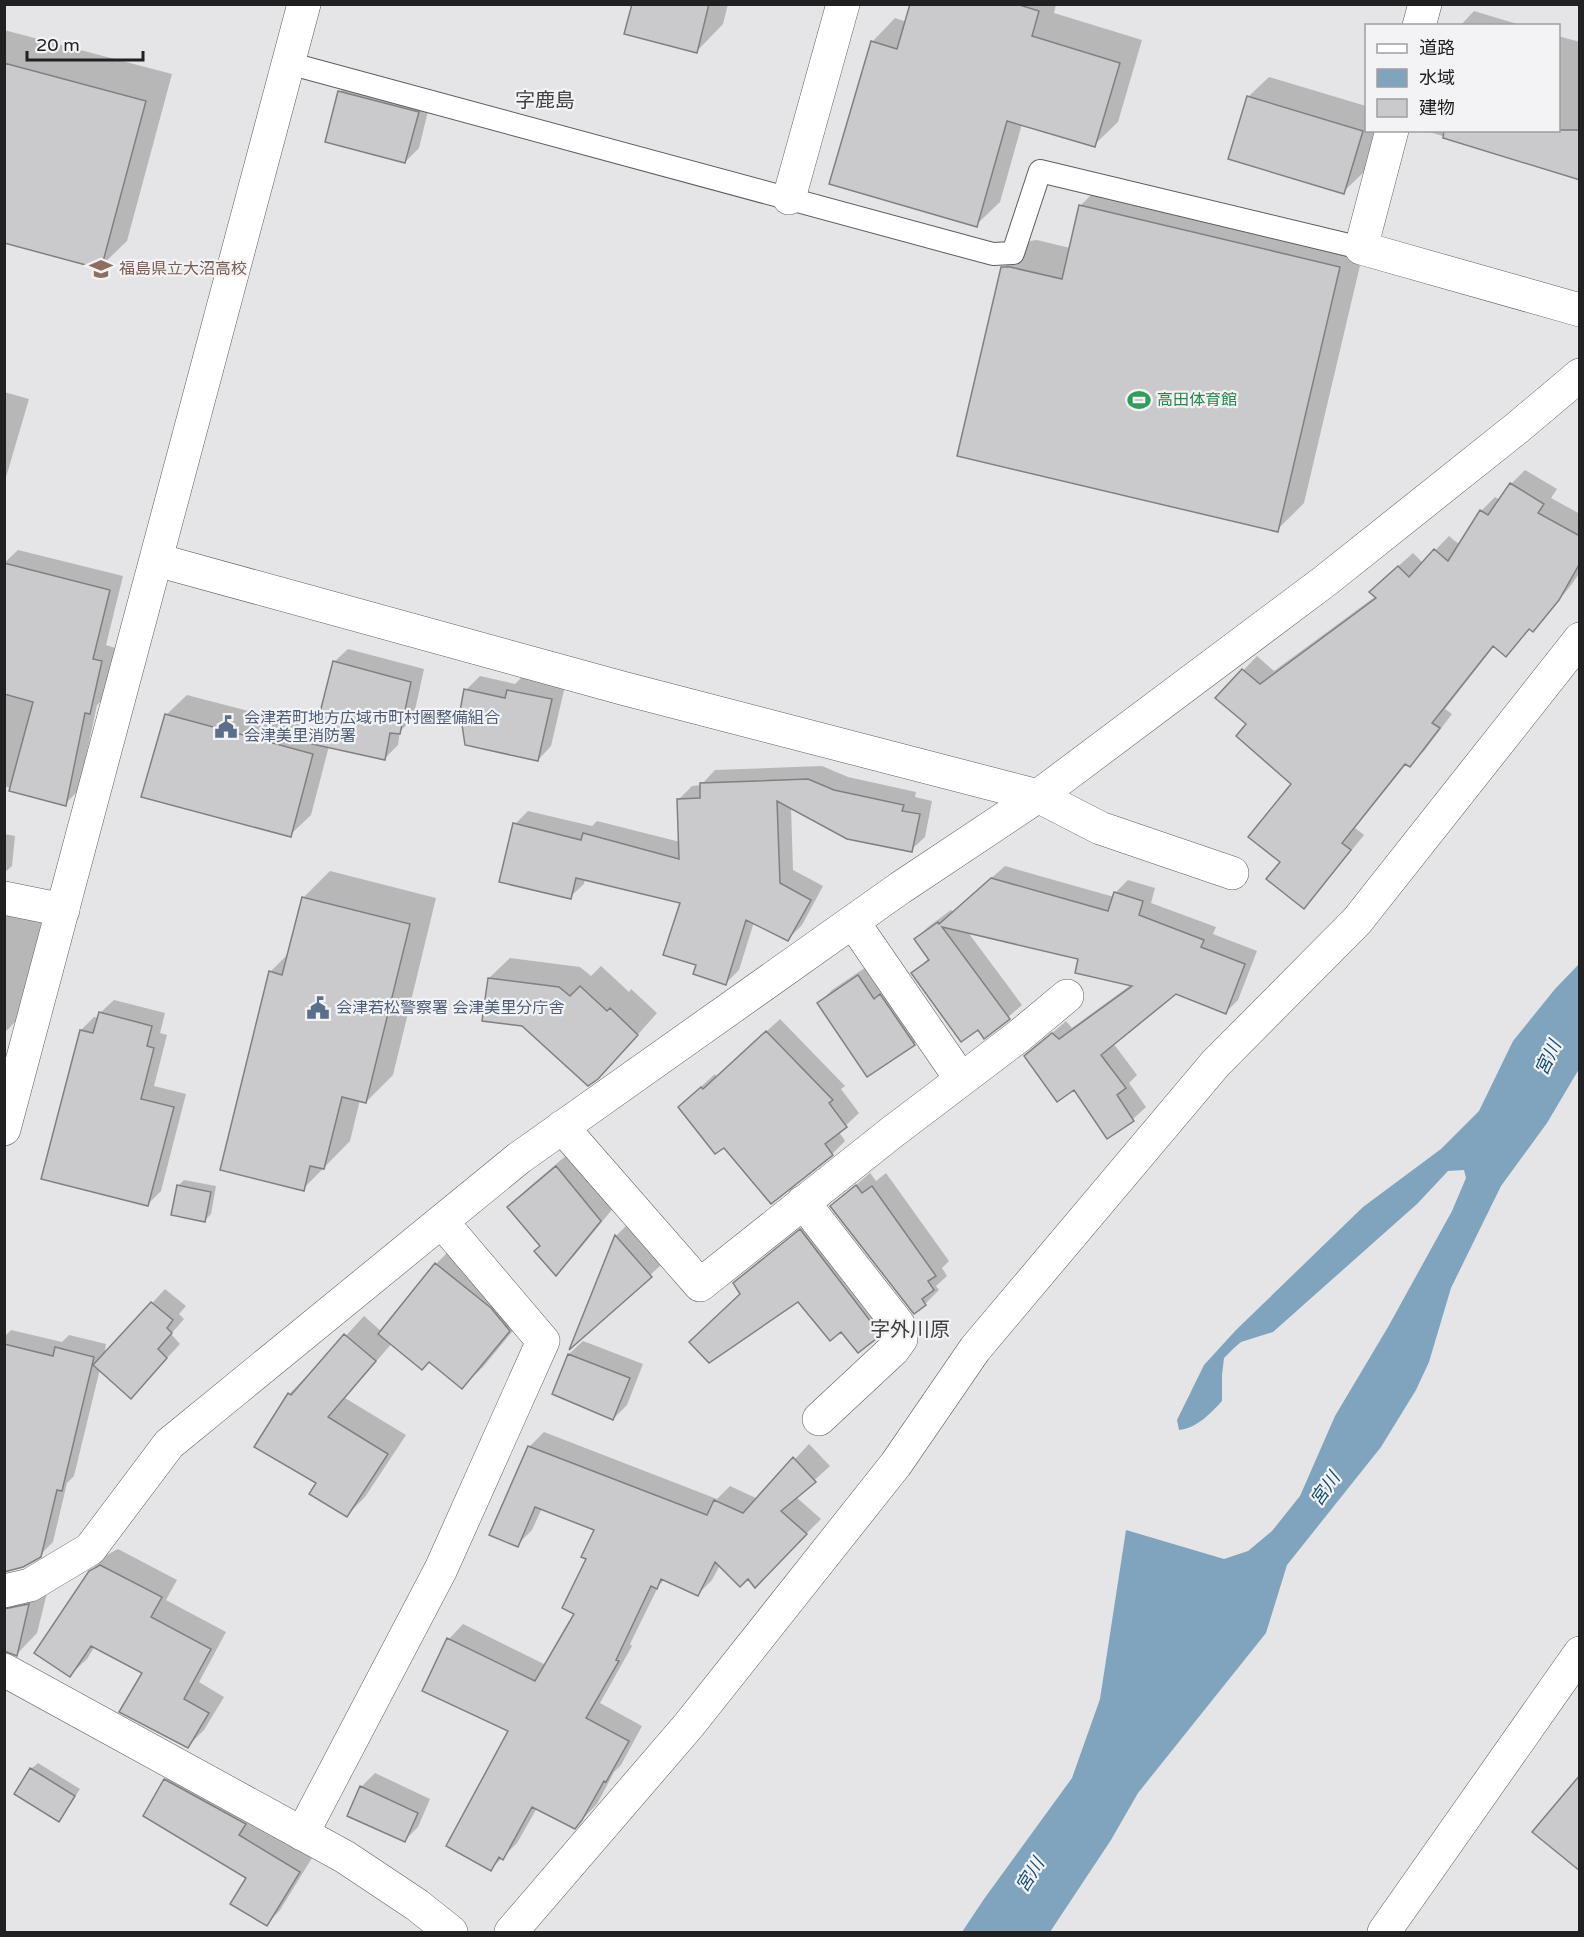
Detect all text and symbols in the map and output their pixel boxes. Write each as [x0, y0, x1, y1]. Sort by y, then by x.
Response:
scale bar [27, 24, 142, 62]
legend [1365, 24, 1560, 132]
text: 20 m [36, 34, 80, 56]
text: 道路 [1419, 37, 1455, 59]
text: 水域 [1419, 67, 1455, 89]
district label: 字鹿島 [515, 89, 575, 113]
text: 建物 [1419, 97, 1455, 119]
school or university icon: 福島県立大沼高校 [88, 256, 114, 282]
place label: 福島県立大沼高校 [119, 259, 247, 279]
sports icon: 高田体育館 [1126, 387, 1152, 413]
place label: 高田体育館 [1157, 390, 1237, 410]
place label: 会津若町地方広域市町村圏整備組合 会津美里消防署 [244, 708, 500, 746]
public building icon: 会津若町地方広域市町村圏整備組合 会津美里消防署 [213, 714, 239, 740]
public building icon: 会津若松警察署 会津美里分庁舎 [305, 995, 331, 1021]
place label: 会津若松警察署 会津美里分庁舎 [336, 998, 564, 1018]
water label: 宮川 [1530, 1035, 1566, 1079]
district label: 字外川原 [870, 1318, 950, 1342]
water label: 宮川 [1306, 1466, 1345, 1510]
water label: 宮川 [1011, 1852, 1050, 1896]

